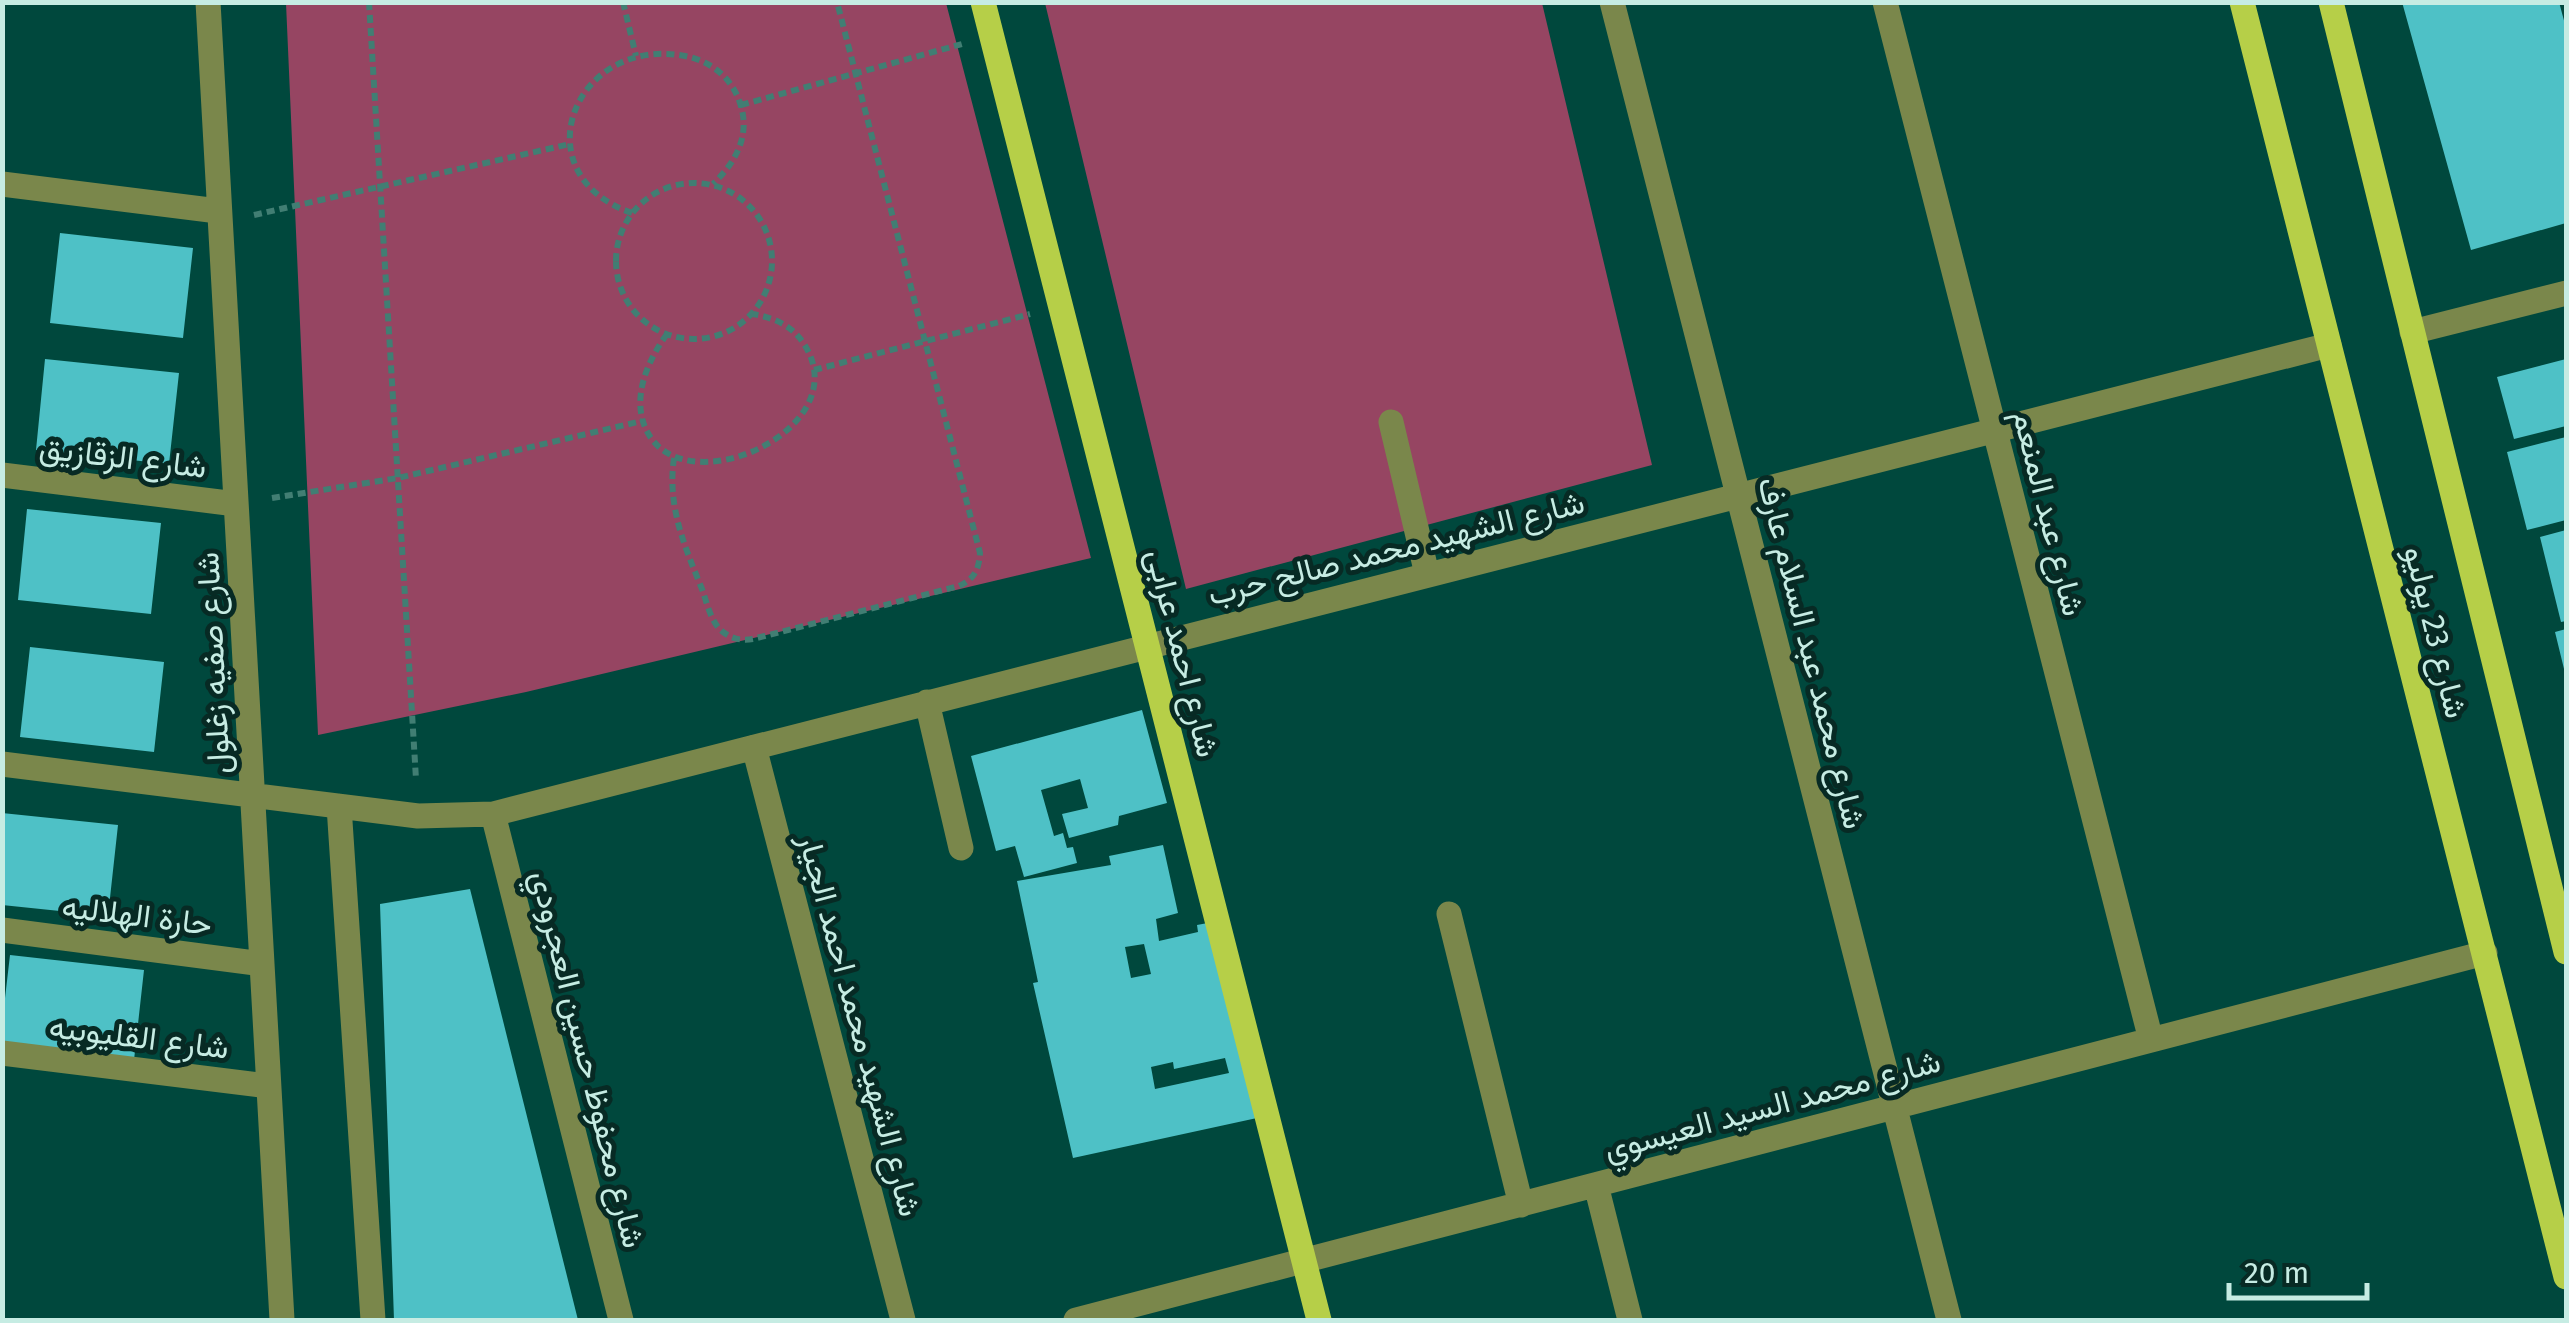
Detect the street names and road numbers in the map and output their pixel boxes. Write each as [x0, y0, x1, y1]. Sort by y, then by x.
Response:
street label: شارع عبد المنعم [2002, 406, 2093, 620]
street label: شارع الزقازيق [37, 428, 209, 489]
street label: شارع محمد عبد السلام عارف [1747, 473, 1874, 833]
street label: شارع الشهيد محمد صالح حرب [1204, 483, 1589, 616]
street label: شارع 23 يوليو [2393, 542, 2476, 723]
street label: شارع احمد عرابى [1136, 545, 1227, 762]
street label: شارع صفيه زغلول [188, 551, 241, 775]
street label: شارع الشهيد محمد احمد الجيار [787, 829, 929, 1221]
street label: شارع محفوظ حسين العجرودي [516, 866, 653, 1253]
street label: حارة الهلاليه [60, 887, 214, 944]
street label: شارع القليوبيه [47, 1007, 231, 1070]
street label: شارع محمد السيد العيسوي [1600, 1042, 1946, 1175]

